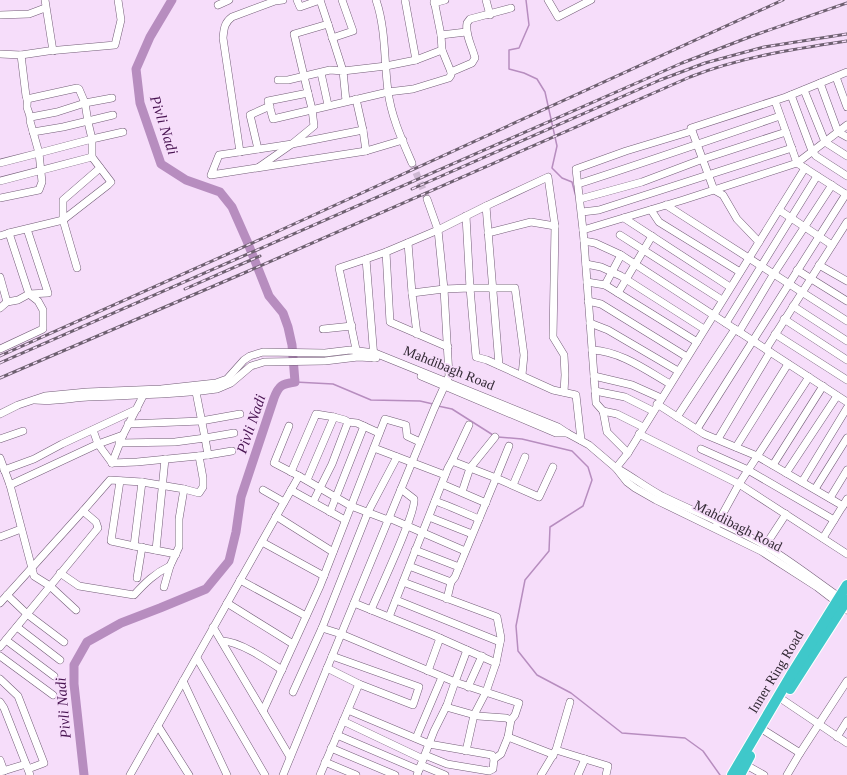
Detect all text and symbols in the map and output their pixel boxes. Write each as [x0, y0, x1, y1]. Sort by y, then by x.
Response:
water label: Pivli Nadi [147, 92, 181, 157]
street label: Mahdibagh Road [401, 343, 497, 393]
water label: Pivli Nadi [233, 392, 269, 457]
street label: Mahdibagh Road [691, 497, 785, 555]
street label: Inner Ring Road [746, 628, 806, 716]
water label: Pivli Nadi [52, 677, 74, 740]

